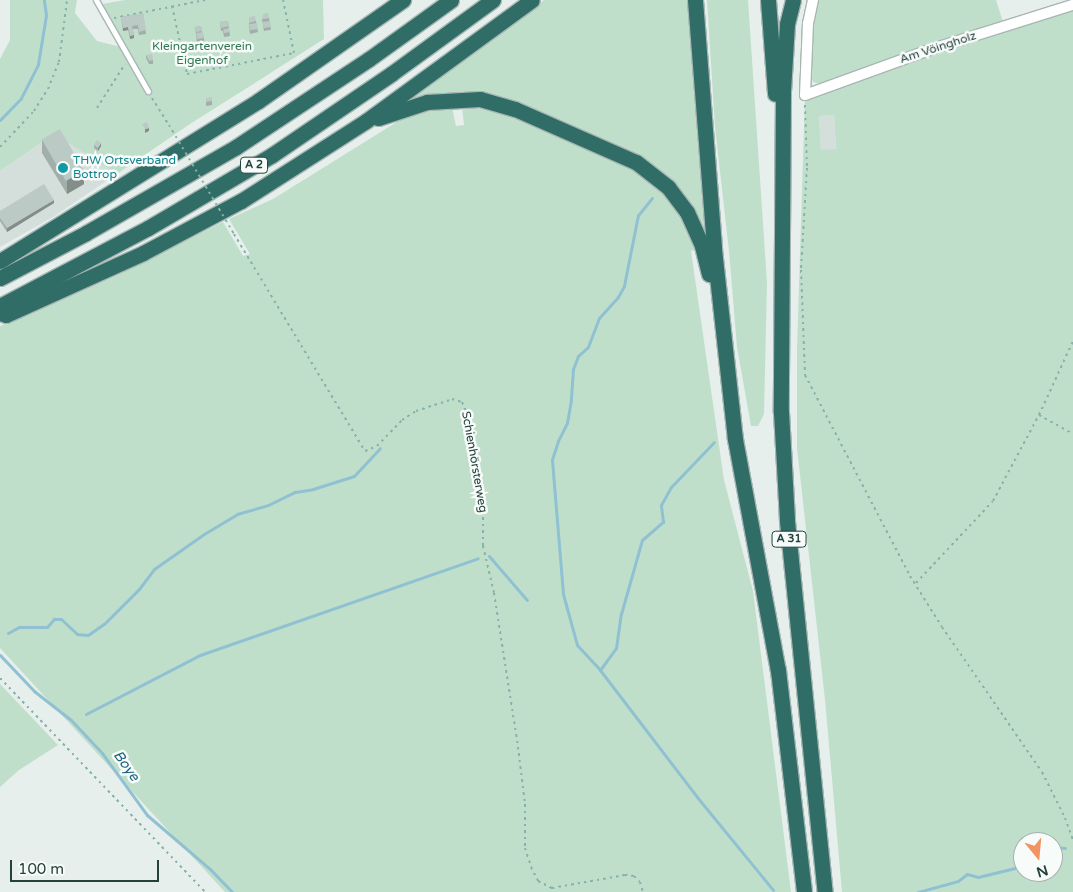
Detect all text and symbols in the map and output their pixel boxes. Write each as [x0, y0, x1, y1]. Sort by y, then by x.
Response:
street label: Am Vöingholz [898, 29, 978, 67]
park label: Kleingartenverein Eigenhof [152, 40, 252, 68]
place label: THW Ortsverband Bottrop [73, 154, 176, 182]
road number: A 2 [239, 156, 269, 174]
marker: THW Ortsverband Bottrop [57, 162, 69, 174]
street label: Schienhörsterweg [458, 410, 490, 514]
road number: A 31 [772, 530, 806, 548]
water label: Boye [109, 748, 143, 784]
north arrow [1013, 832, 1063, 882]
scale bar [12, 850, 161, 882]
text: 100 m [18, 860, 64, 878]
text: N [1034, 861, 1050, 881]

